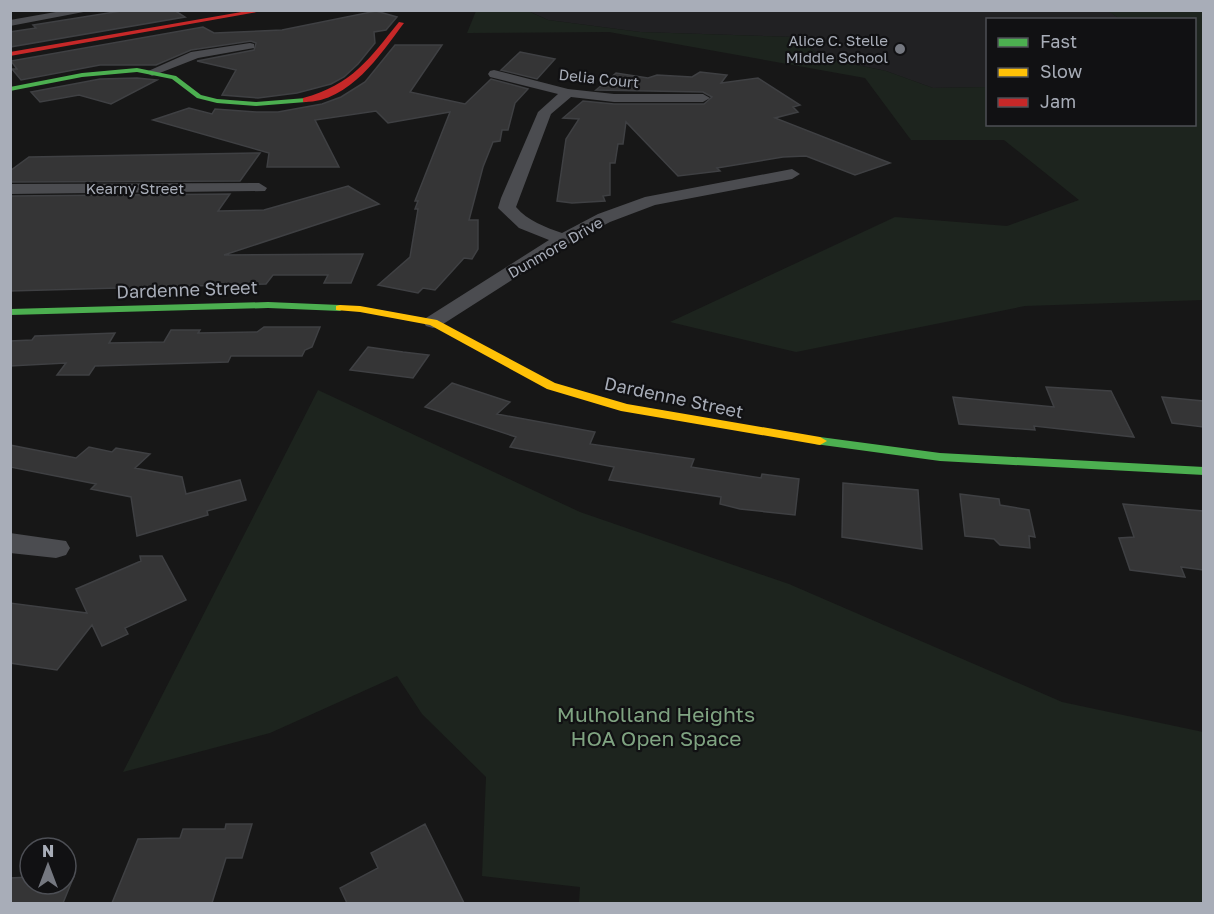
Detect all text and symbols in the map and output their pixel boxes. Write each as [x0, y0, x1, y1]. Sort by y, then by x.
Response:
legend [986, 18, 1196, 126]
text: Fast [1040, 30, 1077, 52]
place label: Alice C. Stelle Middle School [786, 31, 888, 66]
marker: Alice C. Stelle Middle School [893, 42, 907, 56]
text: Slow [1040, 60, 1083, 82]
street label: Delia Court [558, 65, 640, 91]
text: Jam [1040, 90, 1076, 112]
street label: Kearny Street [86, 179, 184, 197]
street label: Dunmore Drive [504, 212, 606, 281]
street label: Dardenne Street [116, 276, 258, 302]
street label: Dardenne Street [603, 372, 745, 422]
park label: Mulholland Heights HOA Open Space [557, 701, 755, 751]
north arrow [18, 836, 78, 896]
text: N [42, 841, 54, 861]

